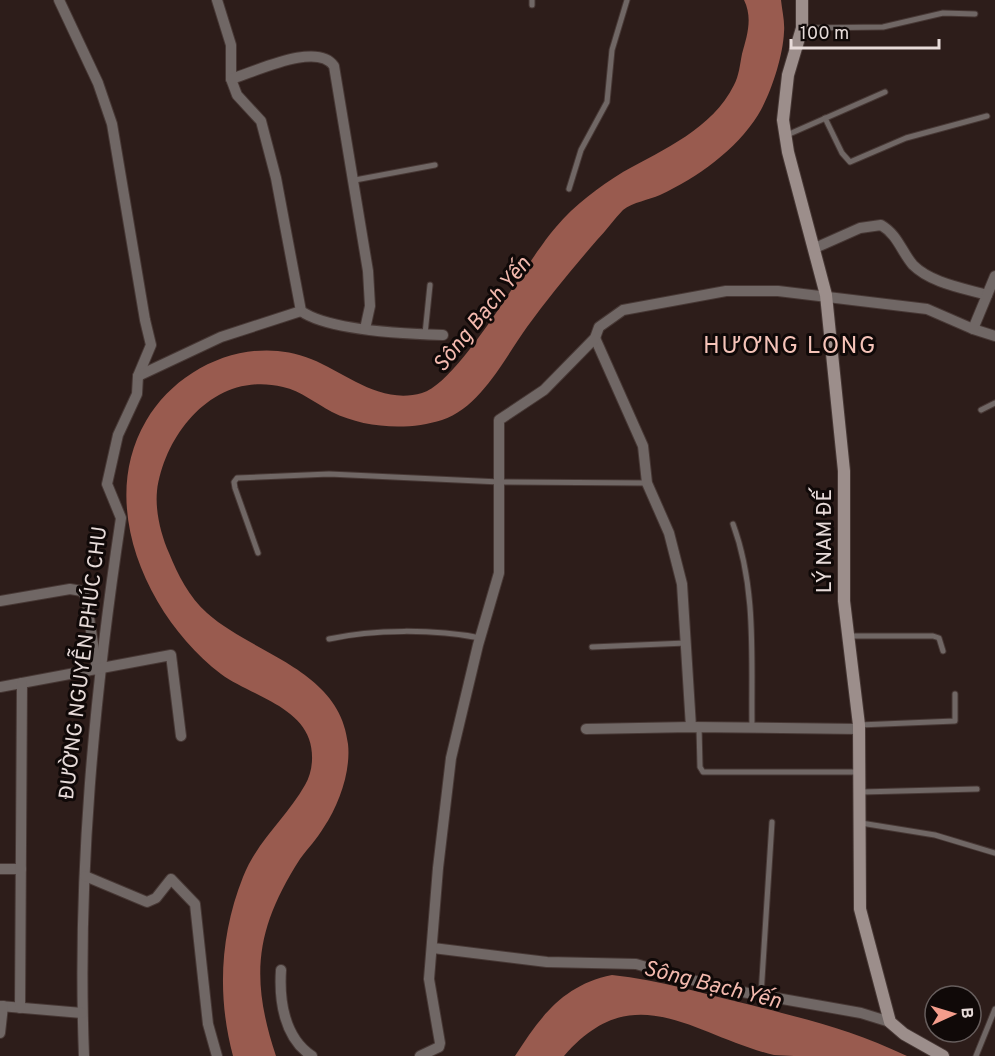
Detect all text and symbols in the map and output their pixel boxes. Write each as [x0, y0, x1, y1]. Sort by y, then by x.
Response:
scale bar [791, 12, 940, 50]
text: 100 m [800, 23, 849, 46]
water label: Sông Bạch Yến [427, 250, 538, 378]
district label: HƯƠNG LONG [703, 332, 877, 362]
street label: LÝ NAM ĐẾ [808, 486, 839, 593]
street label: ĐƯỜNG NGUYỄN PHÚC CHU [49, 524, 114, 801]
water label: Sông Bạch Yến [640, 954, 784, 1016]
north arrow [923, 984, 983, 1044]
text: B [956, 1007, 976, 1019]

